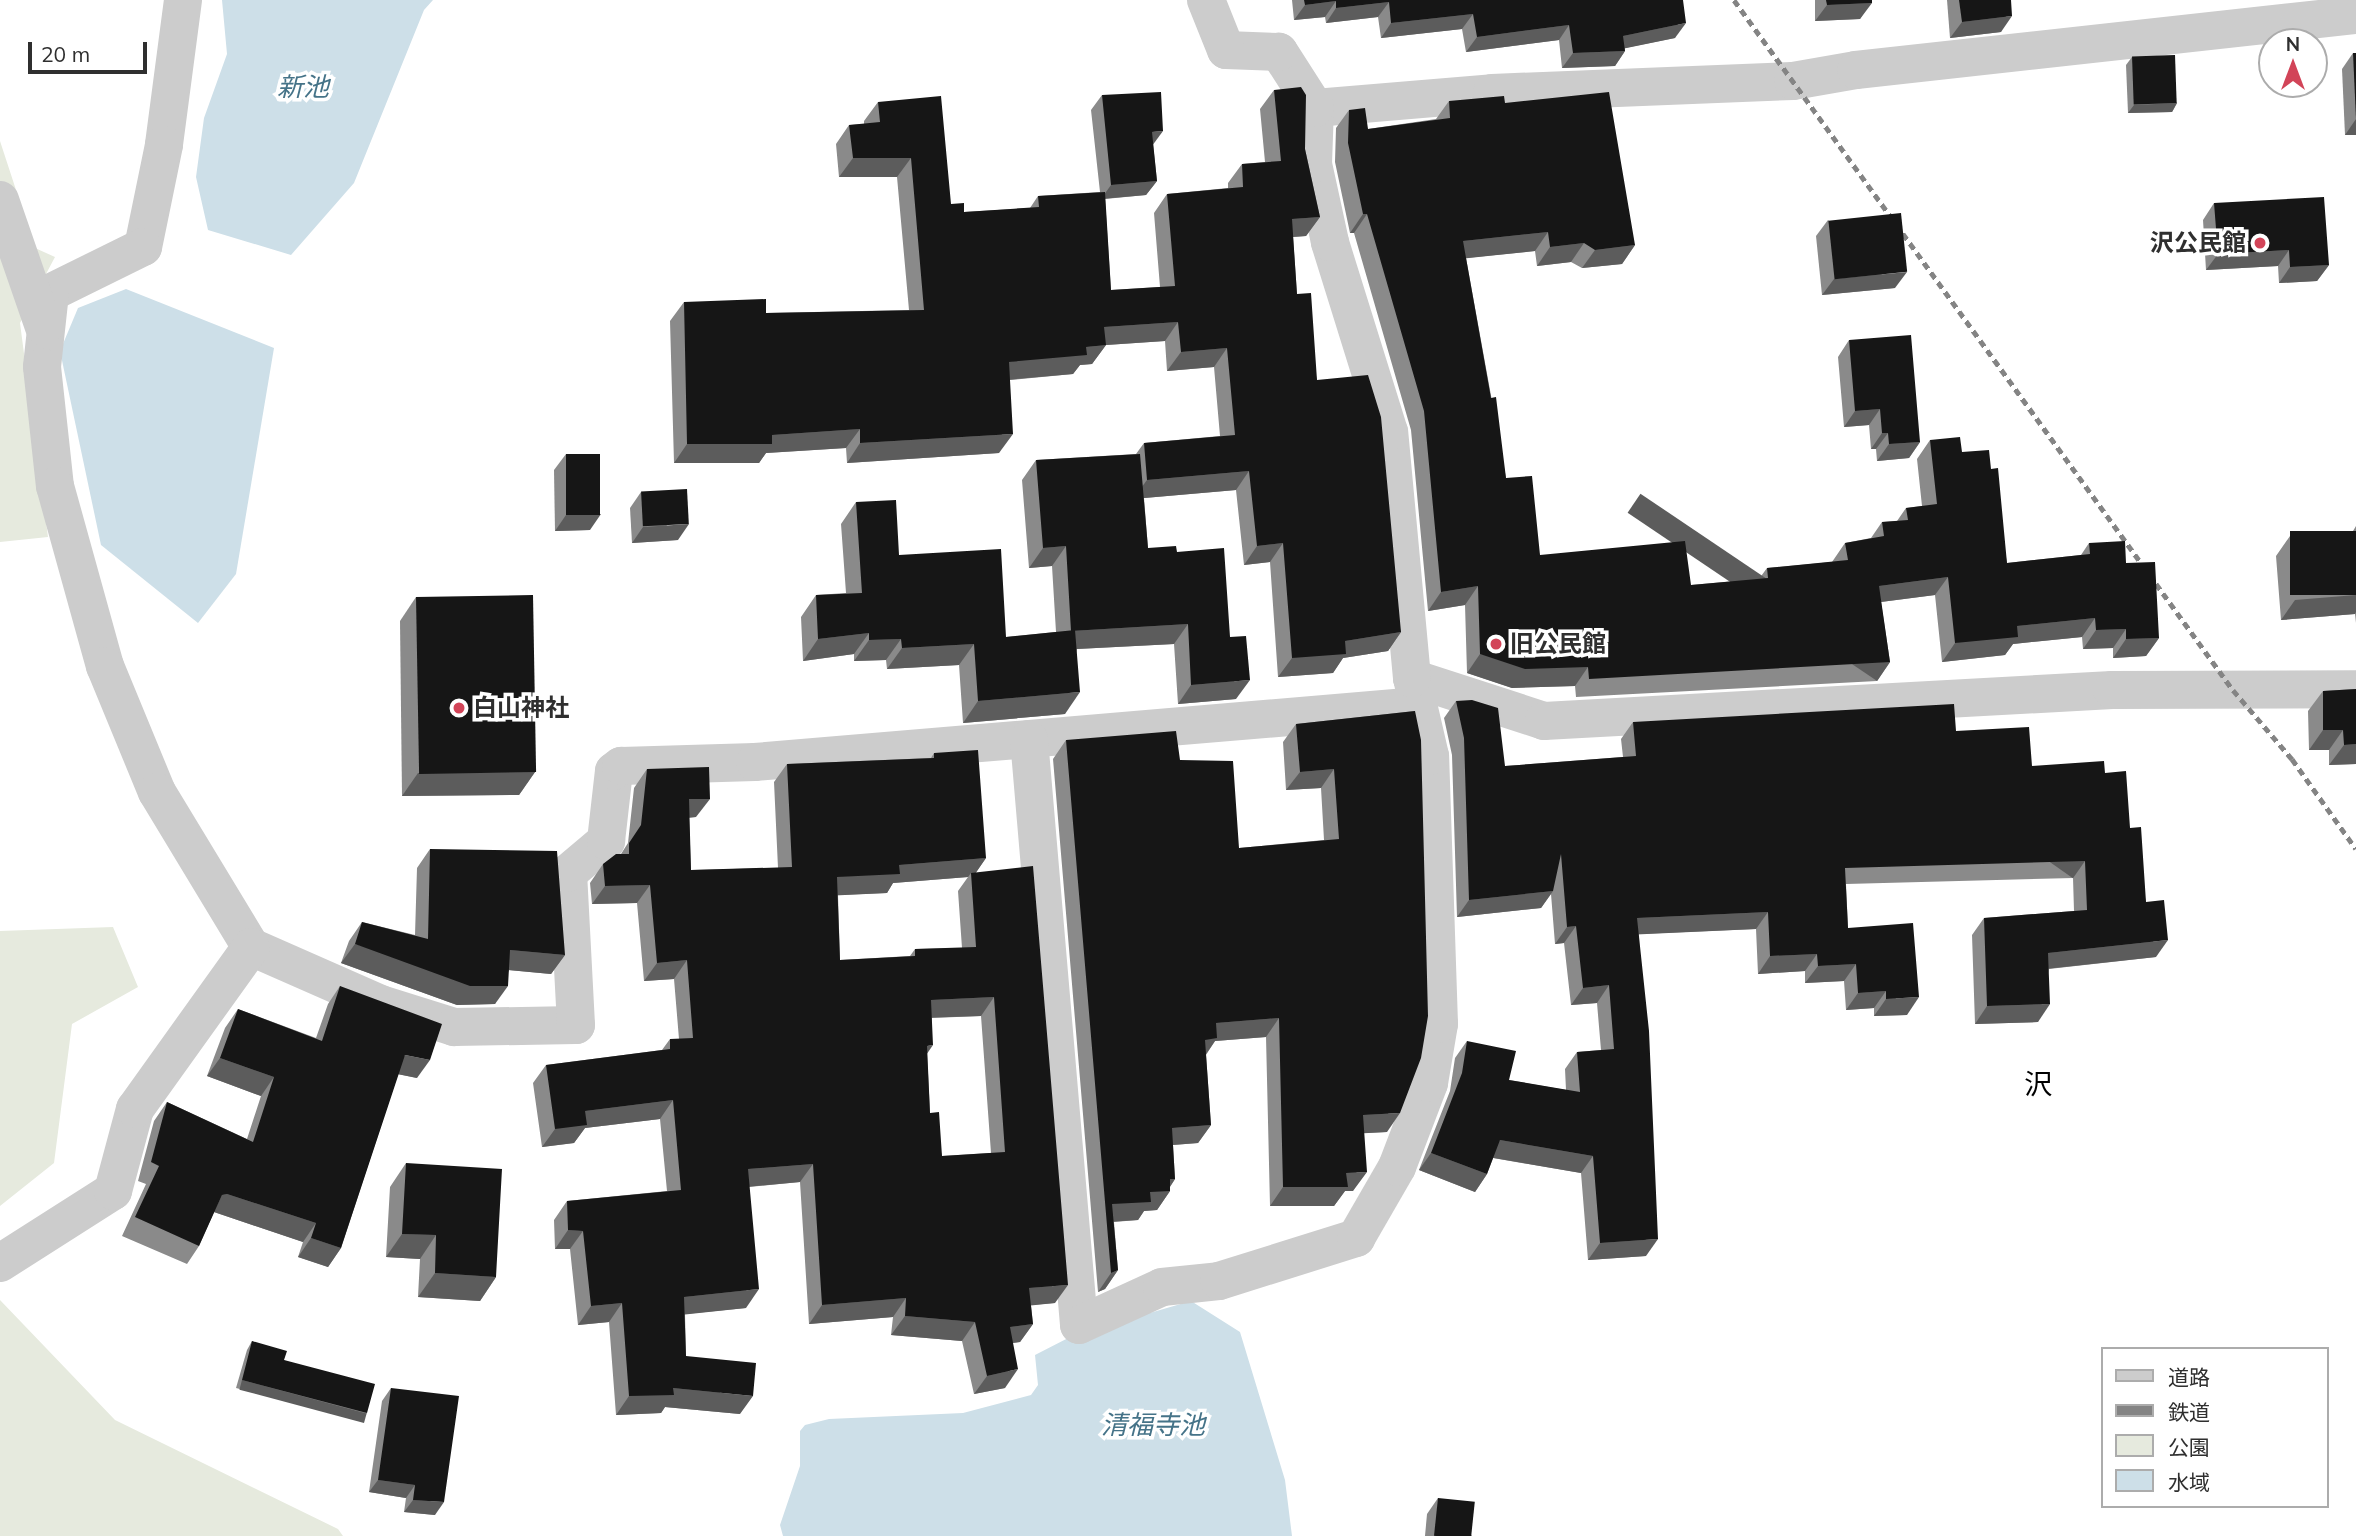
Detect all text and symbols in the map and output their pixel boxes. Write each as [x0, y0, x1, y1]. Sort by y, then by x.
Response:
scale bar [32, 28, 150, 72]
north arrow [2258, 28, 2328, 98]
text: N [2286, 32, 2300, 56]
text: 20 m [41, 41, 90, 67]
water label: 新池 [277, 71, 329, 103]
place label: 沢公民館 [2150, 229, 2246, 257]
marker: 沢公民館 [2252, 235, 2268, 251]
place label: 旧公民館 [1510, 630, 1606, 658]
marker: 旧公民館 [1488, 636, 1504, 652]
place label: 白山神社 [473, 694, 569, 722]
marker: 白山神社 [451, 700, 467, 716]
district label: 沢 [2024, 1067, 2052, 1101]
legend [2100, 1347, 2328, 1508]
text: 道路 [2168, 1364, 2210, 1390]
text: 鉄道 [2168, 1399, 2210, 1425]
water label: 清福寺池 [1101, 1409, 1205, 1441]
text: 公園 [2168, 1434, 2210, 1460]
text: 水域 [2168, 1469, 2210, 1495]

